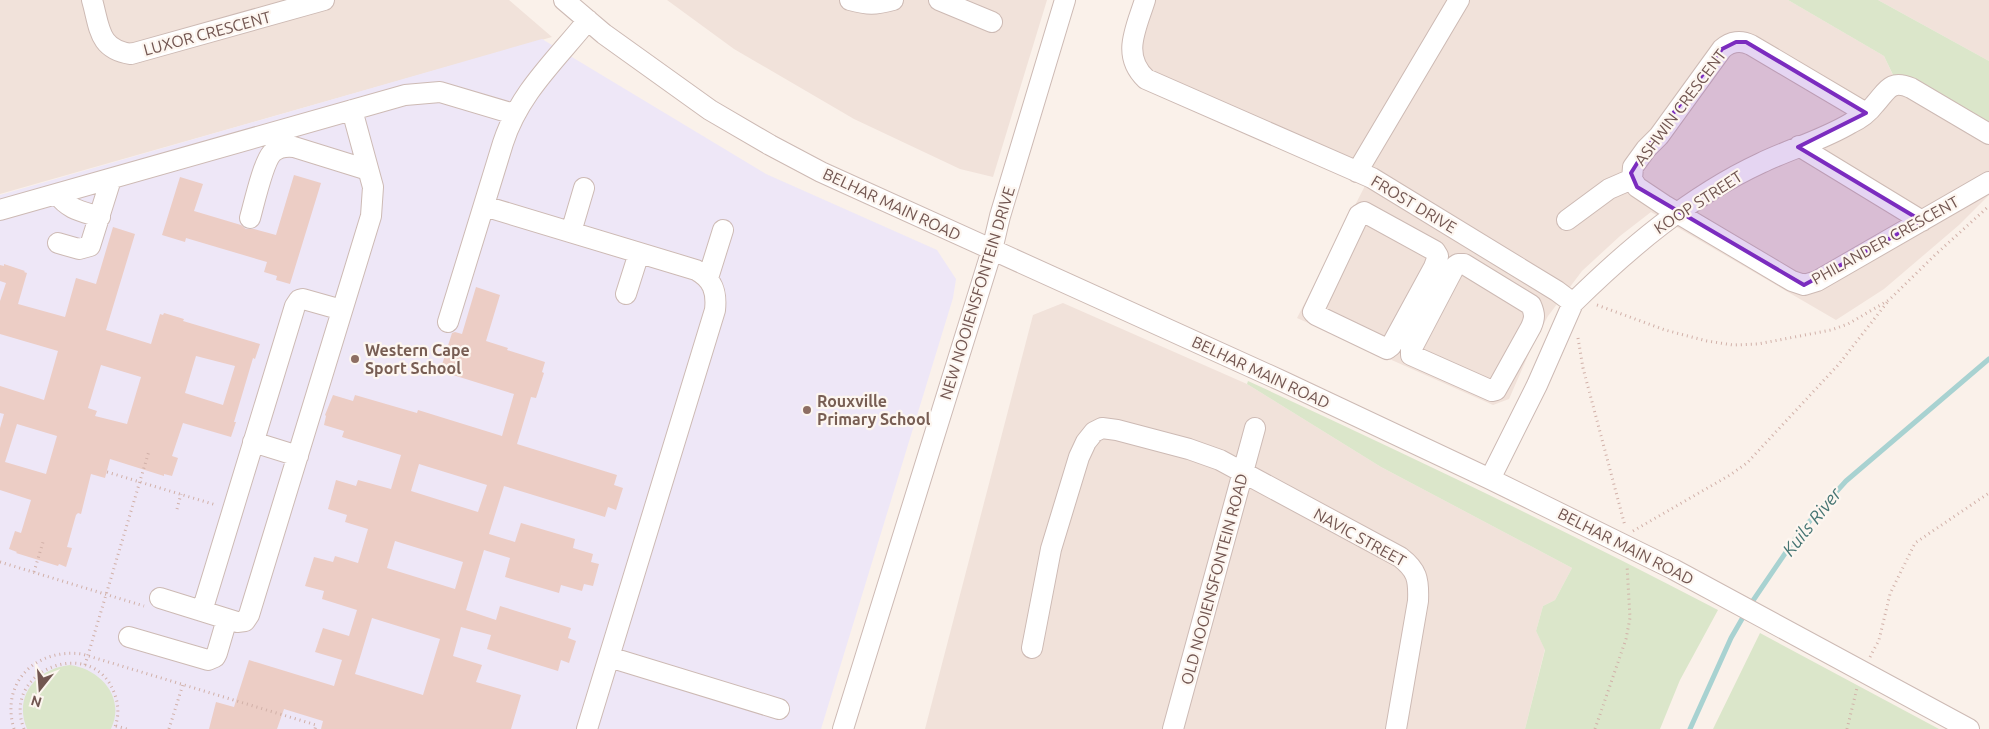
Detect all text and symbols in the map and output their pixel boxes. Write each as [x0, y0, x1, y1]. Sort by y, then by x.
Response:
street label: LUXOR CRESCENT [141, 7, 273, 59]
street label: ASHWIN CRESCENT [1631, 45, 1730, 168]
street label: BELHAR MAIN ROAD [820, 164, 964, 244]
street label: KOOP STREET [1651, 167, 1746, 237]
street label: FROST DRIVE [1368, 172, 1460, 236]
street label: NEW NOOIENSFONTEIN DRIVE [936, 184, 1018, 402]
street label: PHILANDER CRESCENT [1808, 192, 1962, 288]
street label: BELHAR MAIN ROAD [1189, 332, 1333, 412]
place label: Western Cape Sport School [365, 341, 470, 377]
marker: Western Cape Sport School [349, 353, 361, 365]
place label: Rouxville Primary School [817, 392, 931, 428]
marker: Rouxville Primary School [801, 404, 813, 416]
street label: OLD NOOIENSFONTEIN ROAD [1177, 471, 1251, 687]
water label: Kuils River [1778, 483, 1845, 559]
street label: NAVIC STREET [1311, 504, 1409, 570]
street label: BELHAR MAIN ROAD [1555, 504, 1697, 588]
north arrow [15, 664, 65, 714]
text: N [29, 692, 44, 711]

